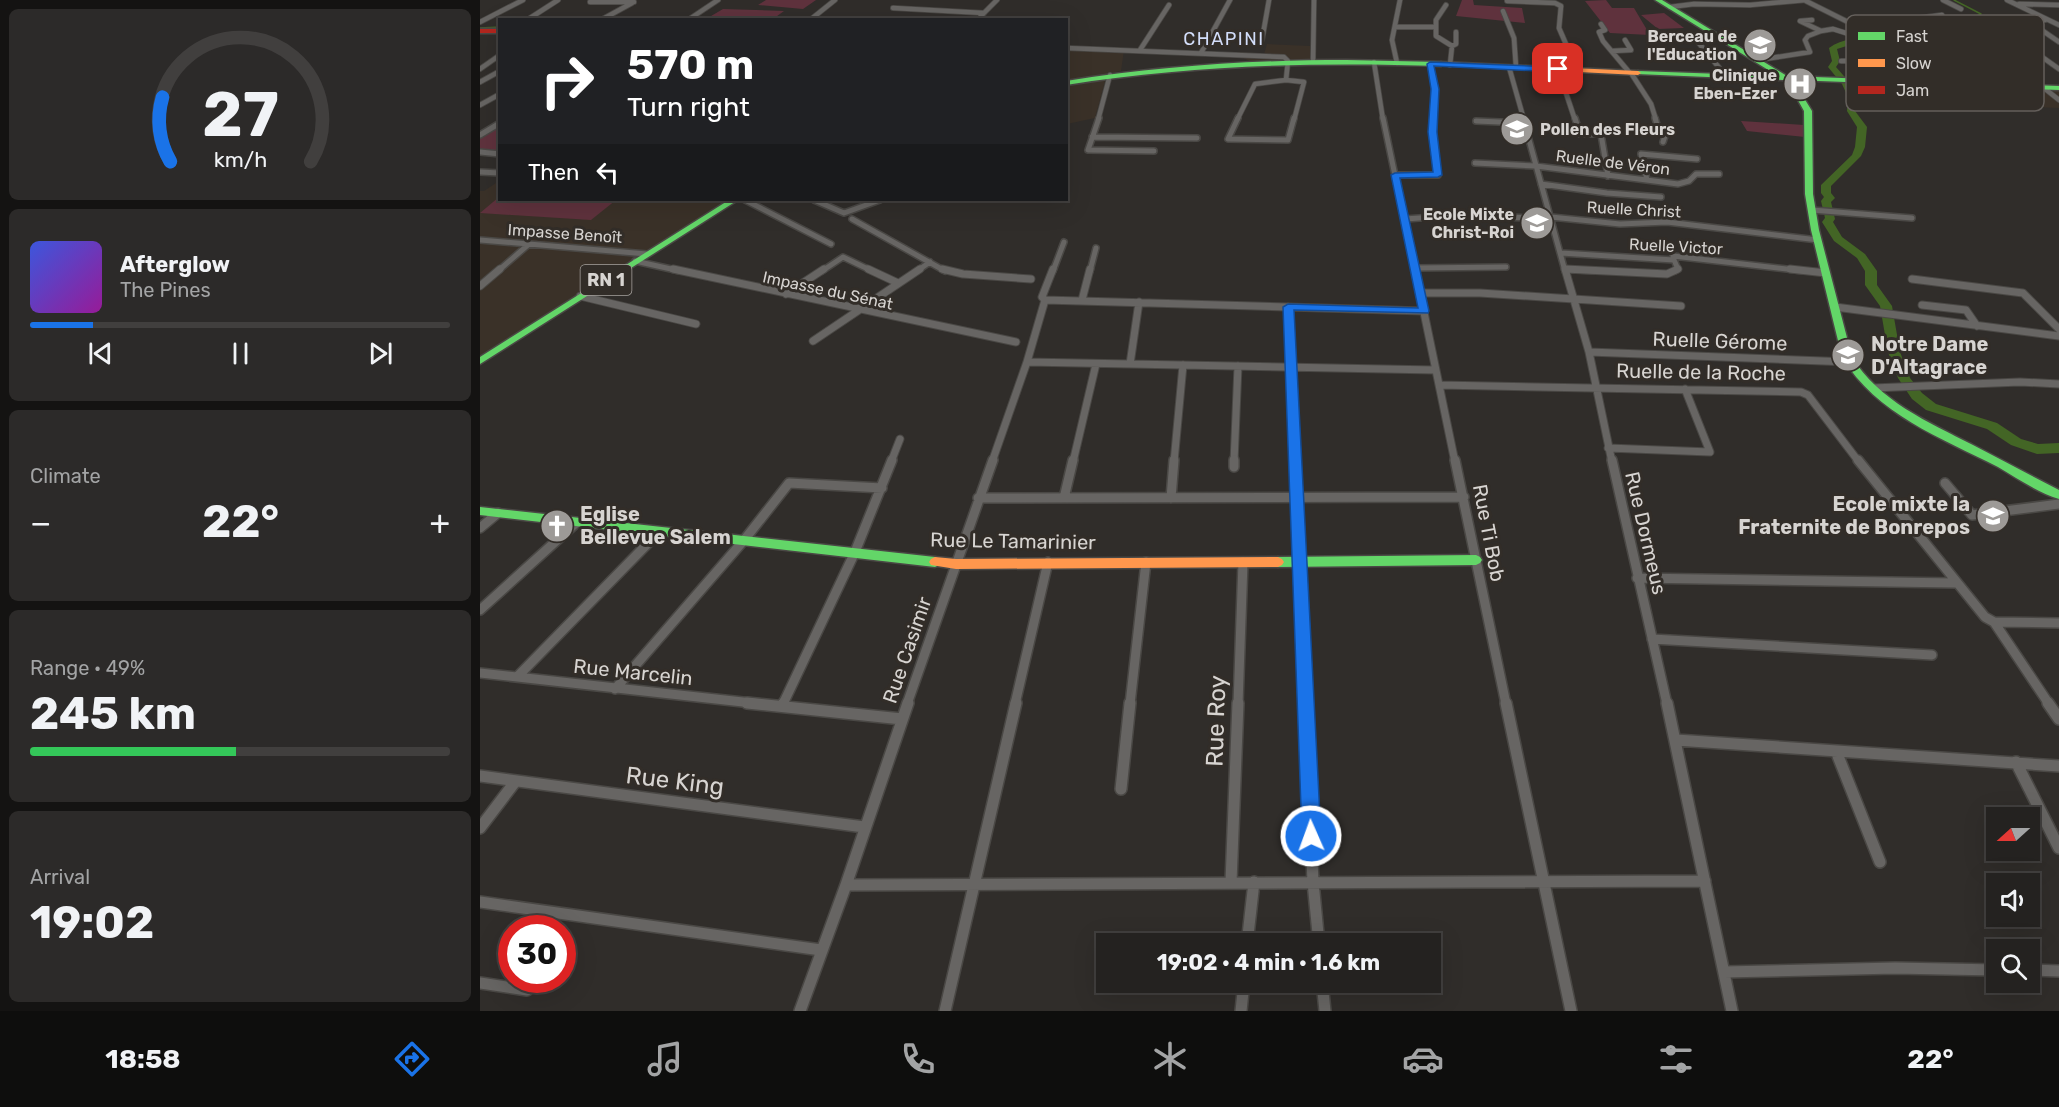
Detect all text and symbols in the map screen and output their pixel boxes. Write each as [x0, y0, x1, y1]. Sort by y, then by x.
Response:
legend [1846, 15, 2044, 111]
place label: Berceau de l'Education [1647, 27, 1737, 64]
school or university icon: Berceau de l'Education [1742, 27, 1778, 63]
text: Fast [1896, 27, 1928, 46]
district label: CHAPINI [1183, 28, 1265, 50]
text: 570 m [627, 40, 754, 90]
icon: right [528, 42, 606, 120]
pin [1532, 43, 1583, 94]
icon: arrive [1541, 52, 1574, 85]
text: Slow [1896, 54, 1932, 73]
place label: Clinique Eben-Ezer [1694, 66, 1778, 103]
hospital icon: Clinique Eben-Ezer [1782, 66, 1818, 102]
text: 27 [202, 78, 278, 152]
text: Jam [1896, 81, 1929, 100]
text: Turn right [627, 91, 750, 123]
school or university icon: Pollen des Fleurs [1499, 111, 1535, 147]
place label: Pollen des Fleurs [1540, 120, 1675, 139]
street label: Ruelle de Véron [1555, 146, 1671, 179]
text: km/h [213, 147, 267, 172]
icon: left [591, 156, 624, 189]
text: Then [528, 159, 579, 186]
street label: Ruelle Christ [1586, 198, 1682, 221]
place label: Ecole Mixte Christ-Roi [1423, 205, 1514, 242]
school or university icon: Ecole Mixte Christ-Roi [1519, 205, 1555, 241]
street label: Impasse Benoît [507, 220, 623, 247]
street label: Ruelle Victor [1629, 235, 1723, 258]
text: Afterglow [120, 251, 230, 278]
road number: RN 1 [580, 265, 632, 295]
street label: Impasse du Sénat [761, 267, 895, 314]
text: The Pines [120, 278, 211, 302]
street label: Ruelle Gérome [1652, 327, 1788, 355]
place label: Notre Dame D'Altagrace [1871, 332, 1988, 379]
icon: previous [84, 337, 117, 370]
icon: pause [224, 337, 257, 370]
icon: next [364, 337, 397, 370]
school or university icon: Notre Dame D'Altagrace [1830, 337, 1866, 373]
street label: Ruelle de la Roche [1616, 359, 1786, 385]
text: Climate [30, 464, 101, 488]
street label: Rue Dormeus [1620, 469, 1672, 597]
street label: Rue Ti Bob [1468, 482, 1510, 584]
place label: Ecole mixte la Fraternite de Bonrepos [1738, 492, 1970, 539]
text: 22° [202, 495, 279, 548]
school or university icon: Ecole mixte la Fraternite de Bonrepos [1975, 498, 2011, 534]
place label: Eglise Bellevue Salem [580, 502, 731, 549]
text: − [30, 503, 51, 542]
text: + [429, 503, 450, 542]
church icon: Eglise Bellevue Salem [539, 508, 575, 544]
street label: Rue Le Tamarinier [930, 528, 1096, 554]
street label: Rue Casimir [878, 593, 937, 706]
street label: Rue Marcelin [572, 654, 694, 690]
text: Range · 49% [30, 656, 145, 680]
street label: Rue Roy [1200, 675, 1232, 767]
text: 245 km [30, 687, 196, 740]
street label: Rue King [624, 761, 726, 801]
position arrow [1279, 804, 1343, 868]
north arrow [1986, 807, 2040, 861]
map controls [1986, 807, 2040, 993]
text: Arrival [30, 865, 90, 889]
button: sound [1986, 873, 2040, 927]
text: 19:02 [30, 896, 154, 949]
speed limit sign: 30 [498, 915, 576, 993]
button: search [1986, 939, 2040, 993]
text: 19:02 · 4 min · 1.6 km [1157, 949, 1380, 976]
icon: directions [391, 1038, 433, 1080]
icon: music [644, 1038, 686, 1080]
icon: phone [897, 1038, 939, 1080]
icon: climate [1149, 1038, 1191, 1080]
icon: car [1402, 1038, 1444, 1080]
icon: filters [1655, 1038, 1697, 1080]
text: 18:58 [105, 1043, 181, 1075]
text: 22° [1907, 1043, 1954, 1075]

